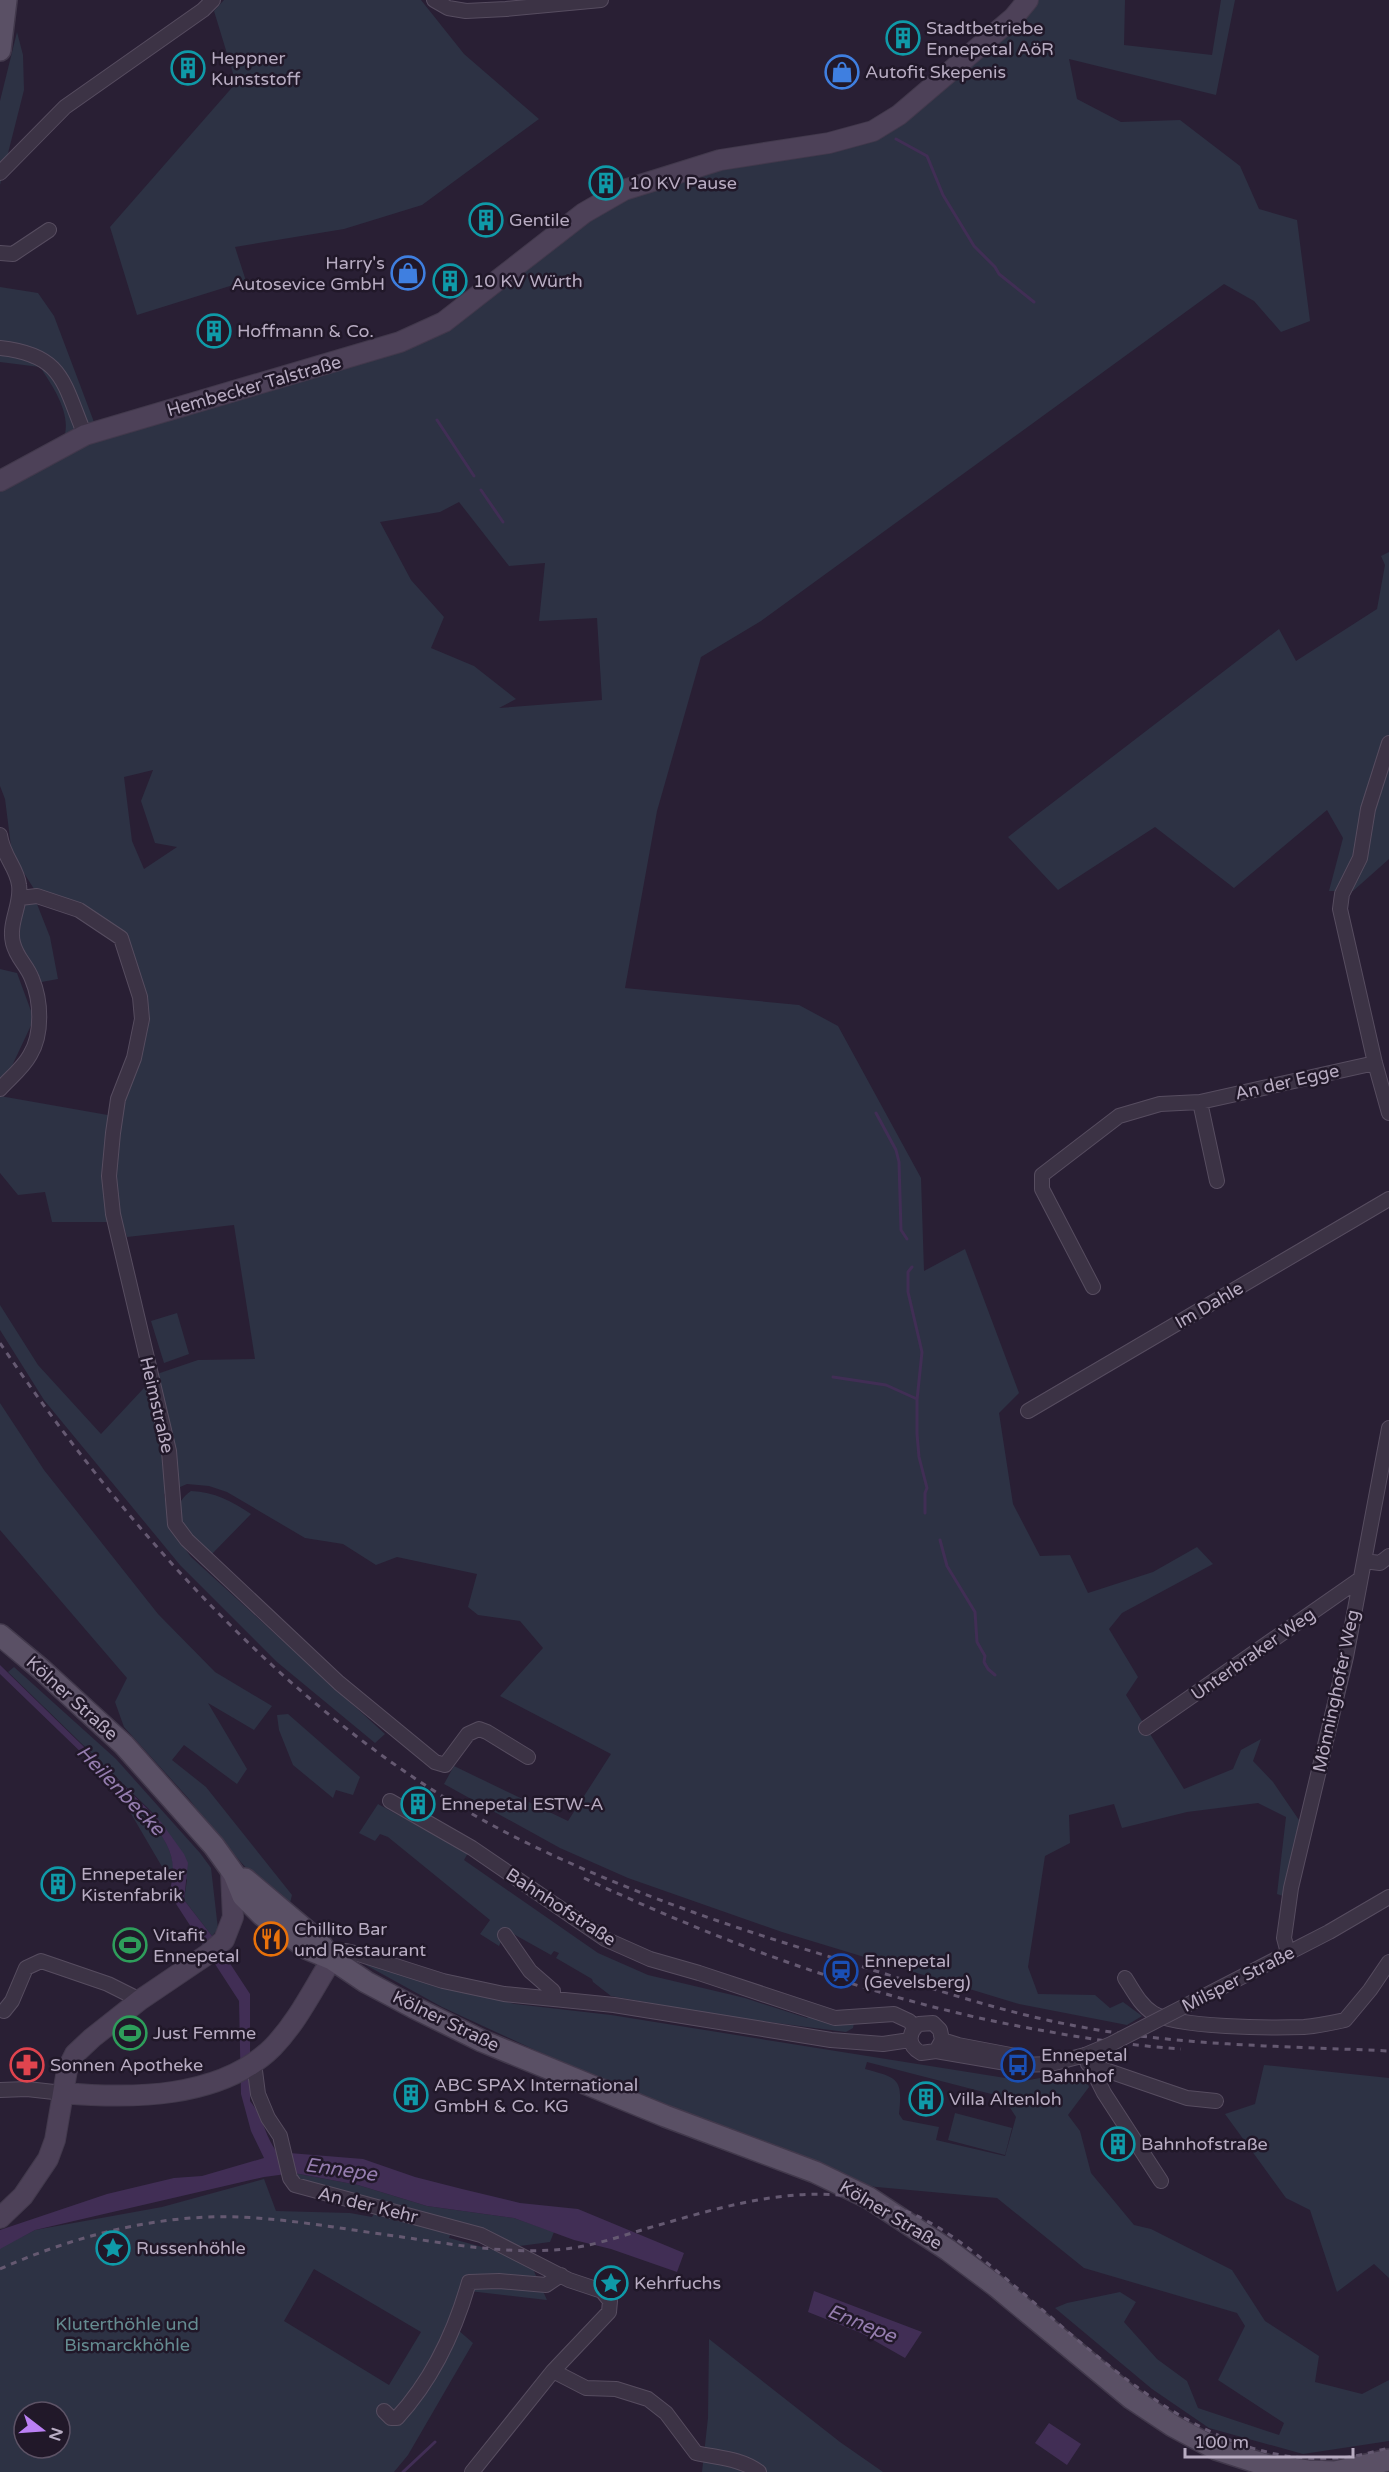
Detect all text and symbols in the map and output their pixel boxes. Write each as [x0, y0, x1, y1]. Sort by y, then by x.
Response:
place label: Stadtbetriebe Ennepetal AöR [926, 17, 1054, 60]
building icon: Stadtbetriebe Ennepetal AöR [885, 20, 921, 56]
place label: Heppner Kunststoff [211, 47, 301, 90]
building icon: Heppner Kunststoff [170, 50, 206, 86]
shop icon: Autofit Skepenis [824, 54, 860, 90]
place label: Autofit Skepenis [865, 61, 1006, 83]
building icon: 10 KV Pause [588, 165, 624, 201]
place label: 10 KV Pause [629, 172, 737, 194]
building icon: Gentile [468, 202, 504, 238]
place label: Gentile [509, 209, 570, 231]
place label: Harry's Autosevice GmbH [231, 252, 385, 295]
shop icon: Harry's Autosevice GmbH [390, 255, 426, 291]
building icon: 10 KV Würth [432, 263, 468, 299]
place label: 10 KV Würth [473, 270, 583, 292]
building icon: Hoffmann & Co. [196, 313, 232, 349]
place label: Hoffmann & Co. [237, 320, 374, 342]
street label: Hembecker Talstraße [164, 351, 344, 421]
street label: An der Egge [1233, 1059, 1341, 1105]
street label: Im Dahle [1171, 1277, 1247, 1333]
street label: Heimstraße [135, 1355, 179, 1455]
street label: Unterbraker Weg [1187, 1603, 1319, 1705]
street label: Mönninghofer Weg [1308, 1608, 1364, 1774]
street label: Kölner Straße [22, 1651, 122, 1745]
water label: Heilenbecke [71, 1741, 170, 1842]
building icon: Ennepetal ESTW-A [400, 1786, 436, 1822]
place label: Ennepetal ESTW-A [441, 1793, 604, 1815]
place label: Ennepetaler Kistenfabrik [81, 1863, 185, 1906]
street label: Bahnhofstraße [502, 1863, 620, 1951]
building icon: Ennepetaler Kistenfabrik [40, 1866, 76, 1902]
place label: Chillito Bar und Restaurant [294, 1918, 426, 1961]
restaurant icon: Chillito Bar und Restaurant [253, 1921, 289, 1957]
place label: Vitafit Ennepetal [153, 1924, 240, 1967]
sports icon: Vitafit Ennepetal [112, 1927, 148, 1963]
street label: Milsper Straße [1178, 1941, 1298, 2017]
place label: Ennepetal (Gevelsberg) [864, 1950, 971, 1993]
station icon: Ennepetal (Gevelsberg) [823, 1953, 859, 1989]
street label: Kölner Straße [389, 1986, 503, 2056]
sports icon: Just Femme [112, 2015, 148, 2051]
place label: Just Femme [153, 2022, 256, 2044]
place label: Ennepetal Bahnhof [1041, 2044, 1128, 2087]
pharmacy icon: Sonnen Apotheke [9, 2047, 45, 2083]
bus stop icon: Ennepetal Bahnhof [1000, 2047, 1036, 2083]
place label: Sonnen Apotheke [50, 2054, 203, 2076]
place label: ABC SPAX International GmbH & Co. KG [434, 2074, 638, 2117]
building icon: ABC SPAX International GmbH & Co. KG [393, 2077, 429, 2113]
building icon: Villa Altenloh [908, 2081, 944, 2117]
place label: Villa Altenloh [949, 2088, 1062, 2110]
building icon: Bahnhofstraße [1100, 2126, 1136, 2162]
place label: Bahnhofstraße [1141, 2133, 1268, 2155]
water label: Ennepe [303, 2153, 380, 2187]
street label: Kölner Straße [836, 2176, 946, 2254]
street label: An der Kehr [316, 2182, 420, 2228]
place icon: Russenhöhle [95, 2230, 131, 2266]
place label: Russenhöhle [136, 2237, 246, 2259]
place icon: Kehrfuchs [593, 2265, 629, 2301]
place label: Kehrfuchs [634, 2272, 721, 2294]
water label: Ennepe [824, 2299, 901, 2349]
park label: Kluterthöhle und Bismarckhöhle [55, 2313, 199, 2356]
north arrow [12, 2400, 72, 2460]
scale bar [1185, 2421, 1353, 2459]
text: N [44, 2425, 67, 2443]
text: 100 m [1194, 2431, 1249, 2453]

